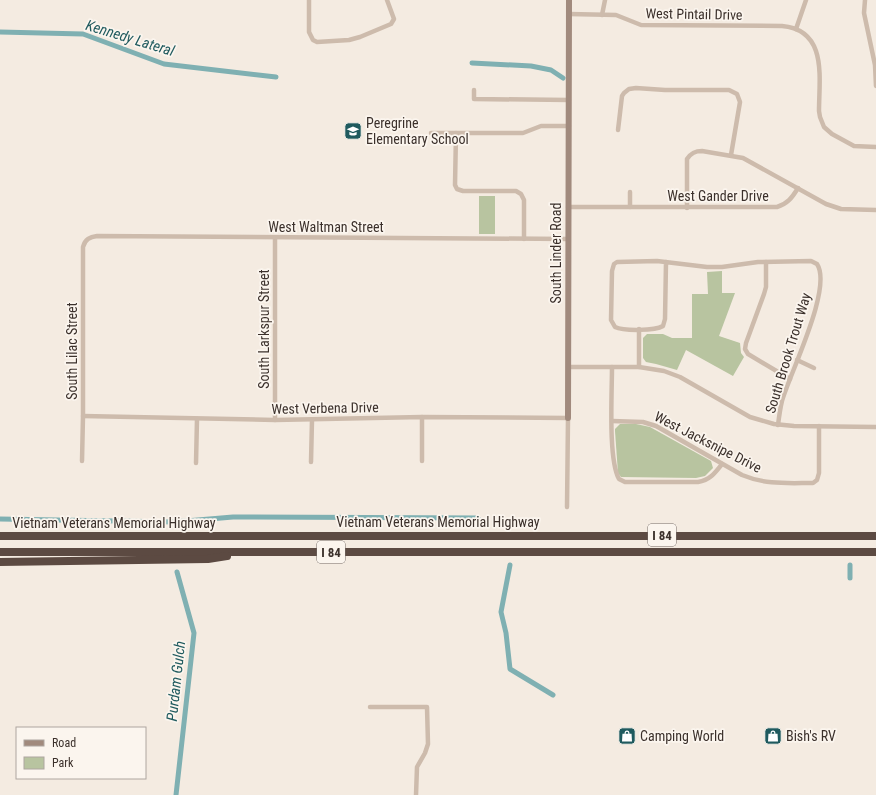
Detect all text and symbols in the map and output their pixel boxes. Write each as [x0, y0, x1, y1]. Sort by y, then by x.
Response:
street label: West Pintail Drive [645, 5, 743, 23]
water label: Kennedy Lateral [84, 16, 177, 60]
place label: Peregrine Elementary School [366, 115, 469, 147]
school or university icon: Peregrine Elementary School [343, 121, 363, 141]
street label: West Gander Drive [667, 188, 769, 204]
street label: South Linder Road [548, 203, 564, 303]
street label: West Waltman Street [268, 219, 384, 235]
street label: South Larkspur Street [256, 269, 272, 389]
street label: South Brook Trout Way [762, 291, 814, 415]
street label: South Lilac Street [64, 302, 80, 400]
street label: West Verbena Drive [271, 399, 379, 417]
street label: West Jacksnipe Drive [652, 408, 765, 476]
street label: Vietnam Veterans Memorial Highway [336, 514, 540, 530]
street label: Vietnam Veterans Memorial Highway [12, 515, 216, 531]
road number: I 84 [648, 524, 676, 546]
road number: I 84 [317, 541, 345, 563]
water label: Purdam Gulch [163, 640, 189, 722]
shop icon: Camping World [617, 726, 637, 746]
shop icon: Bish's RV [763, 726, 783, 746]
legend [16, 727, 146, 779]
place label: Camping World [640, 728, 724, 744]
place label: Bish's RV [786, 728, 836, 744]
text: Road [52, 736, 76, 750]
text: Park [52, 756, 74, 770]

